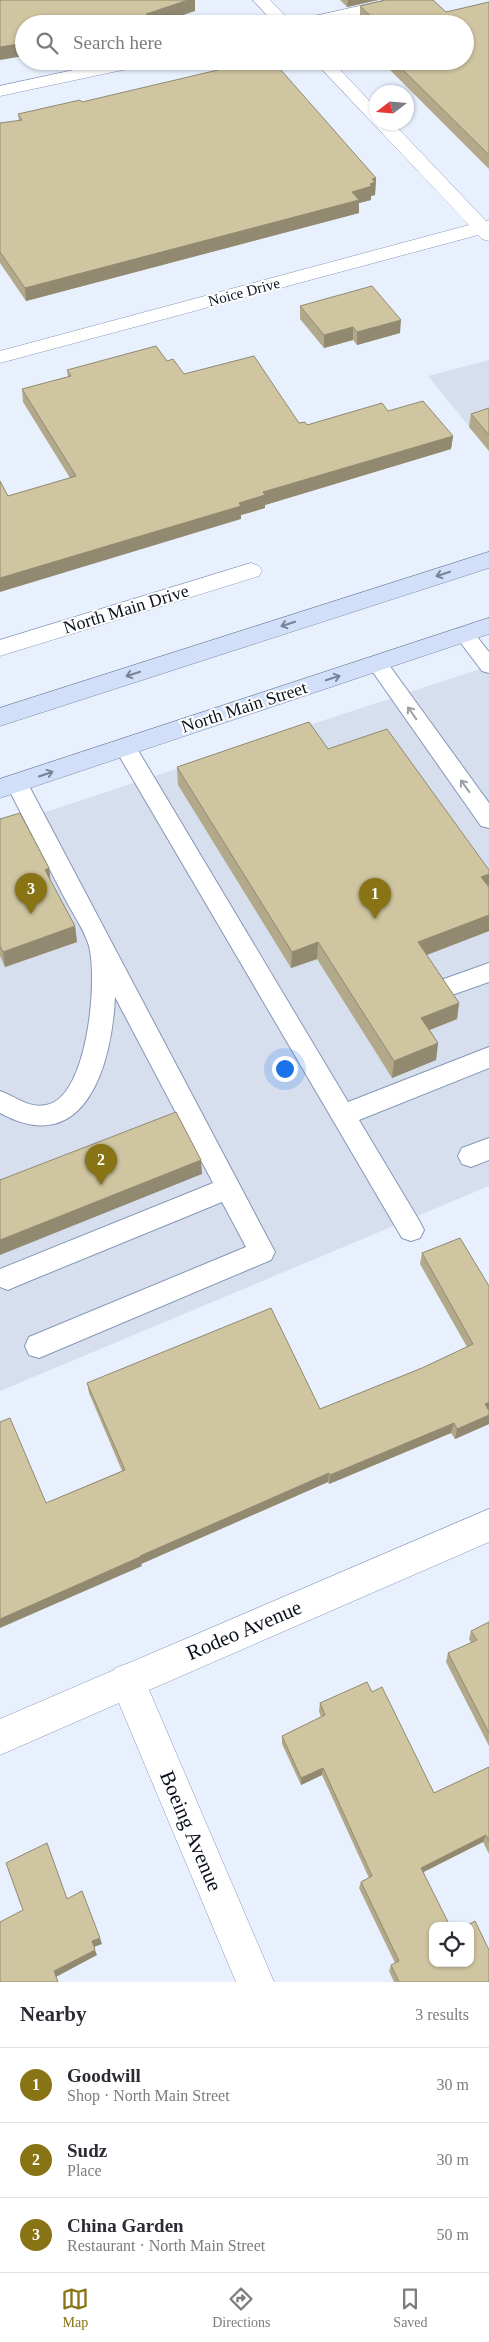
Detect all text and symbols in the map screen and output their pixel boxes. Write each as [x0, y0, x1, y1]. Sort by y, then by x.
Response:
search box [15, 15, 474, 70]
icon: search [33, 29, 61, 57]
text: Search here [73, 32, 162, 53]
north arrow [369, 85, 414, 130]
street label: Noice Drive [206, 275, 282, 309]
one-way arrow [435, 570, 451, 580]
street label: North Main Drive [61, 580, 191, 638]
one-way arrow [280, 620, 296, 630]
one-way arrow [126, 670, 142, 679]
one-way arrow [325, 672, 341, 682]
street label: North Main Street [179, 677, 309, 737]
one-way arrow [407, 706, 417, 720]
one-way arrow [38, 768, 54, 778]
one-way arrow [460, 779, 470, 793]
pin: 3 [15, 873, 47, 914]
pin: 1 [359, 878, 391, 919]
your location [272, 1056, 298, 1082]
pin: 2 [85, 1144, 117, 1185]
street label: Rodeo Avenue [183, 1595, 305, 1665]
street label: Boeing Avenue [155, 1767, 227, 1895]
map controls [429, 1922, 474, 1967]
button: locate [429, 1922, 474, 1967]
text: Nearby [20, 2002, 87, 2026]
text: 3 results [415, 2006, 469, 2023]
text: Goodwill [67, 2065, 141, 2086]
text: 1 [32, 2076, 40, 2093]
text: 30 m [437, 2076, 469, 2093]
text: Shop · North Main Street [67, 2087, 230, 2104]
text: Sudz [67, 2140, 107, 2161]
text: 2 [32, 2151, 40, 2168]
text: 30 m [437, 2151, 469, 2168]
text: Place [67, 2162, 102, 2179]
text: China Garden [67, 2215, 184, 2236]
text: 3 [32, 2226, 40, 2243]
text: 50 m [437, 2226, 469, 2243]
text: Restaurant · North Main Street [67, 2237, 265, 2254]
tab: Map [61, 2285, 89, 2331]
tab: Directions [212, 2285, 271, 2331]
tab: Saved [393, 2285, 428, 2331]

